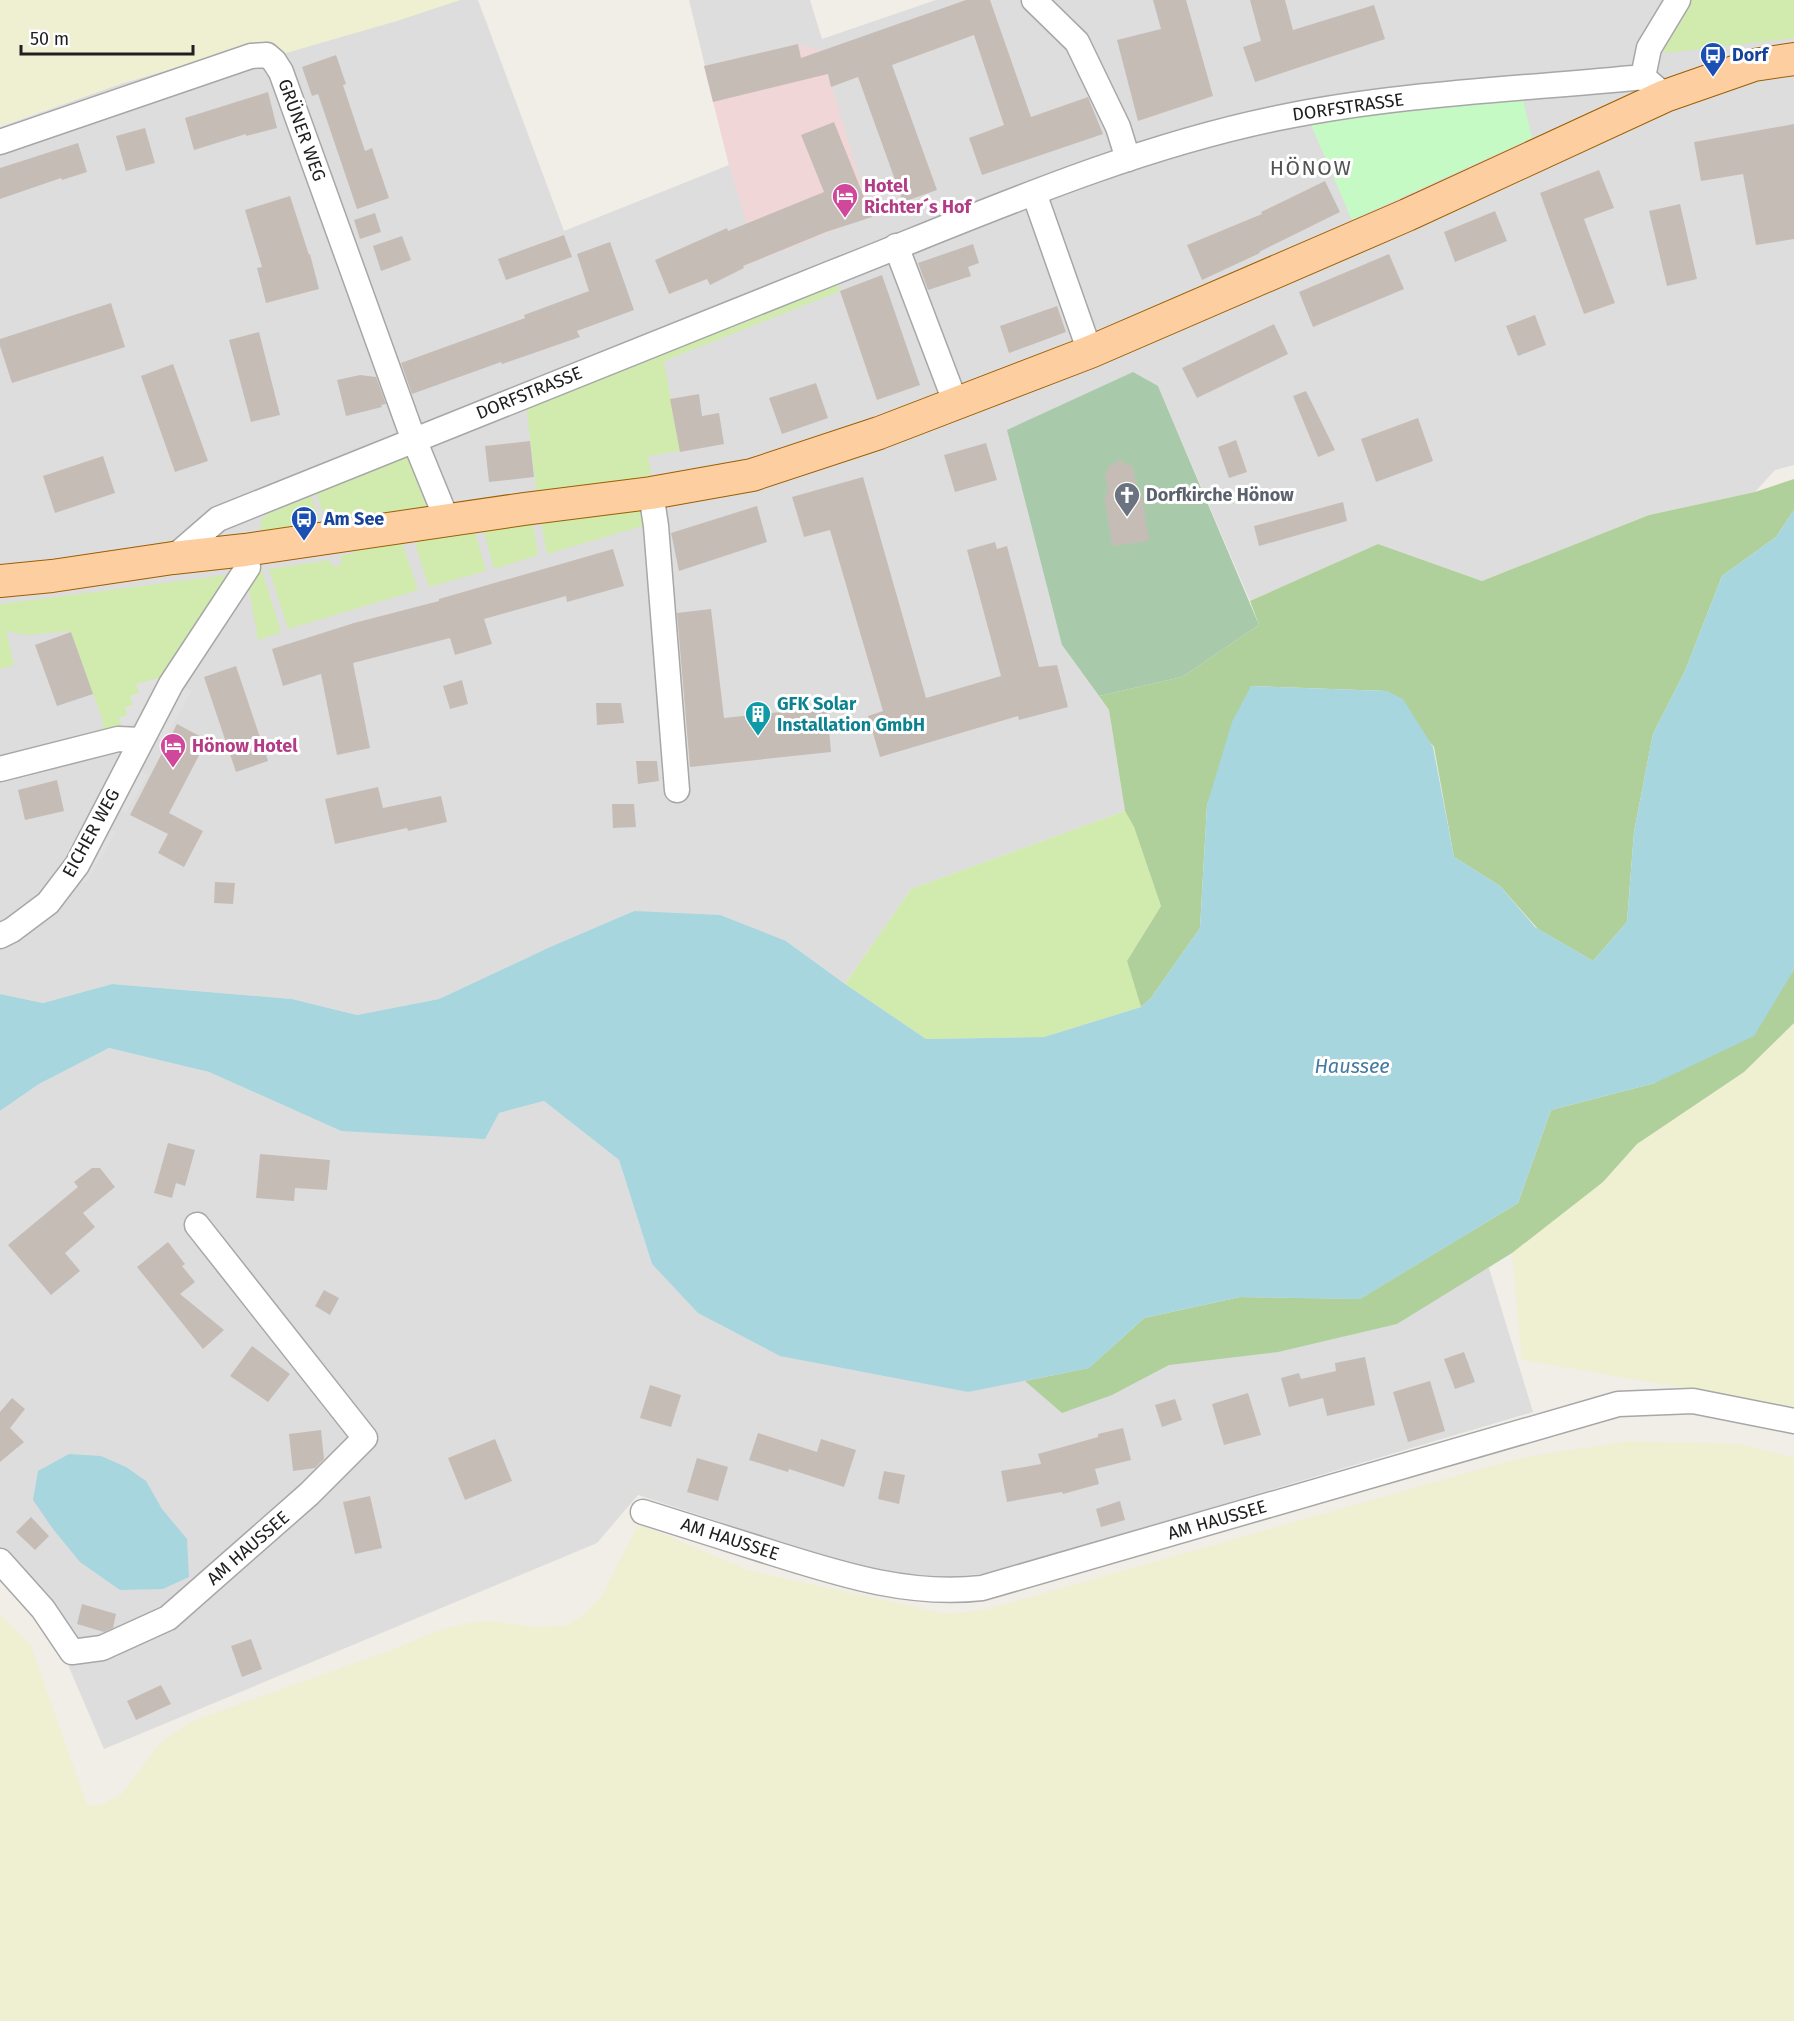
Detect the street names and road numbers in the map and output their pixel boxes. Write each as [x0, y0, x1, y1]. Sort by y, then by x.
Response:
street label: GRÜNER WEG [273, 76, 331, 184]
street label: DORFSTRASSE [1291, 88, 1405, 126]
street label: DORFSTRASSE [473, 362, 585, 424]
street label: EICHER WEG [58, 785, 124, 881]
street label: AM HAUSSEE [1165, 1495, 1269, 1545]
street label: AM HAUSSEE [202, 1506, 294, 1590]
street label: AM HAUSSEE [678, 1513, 782, 1565]

